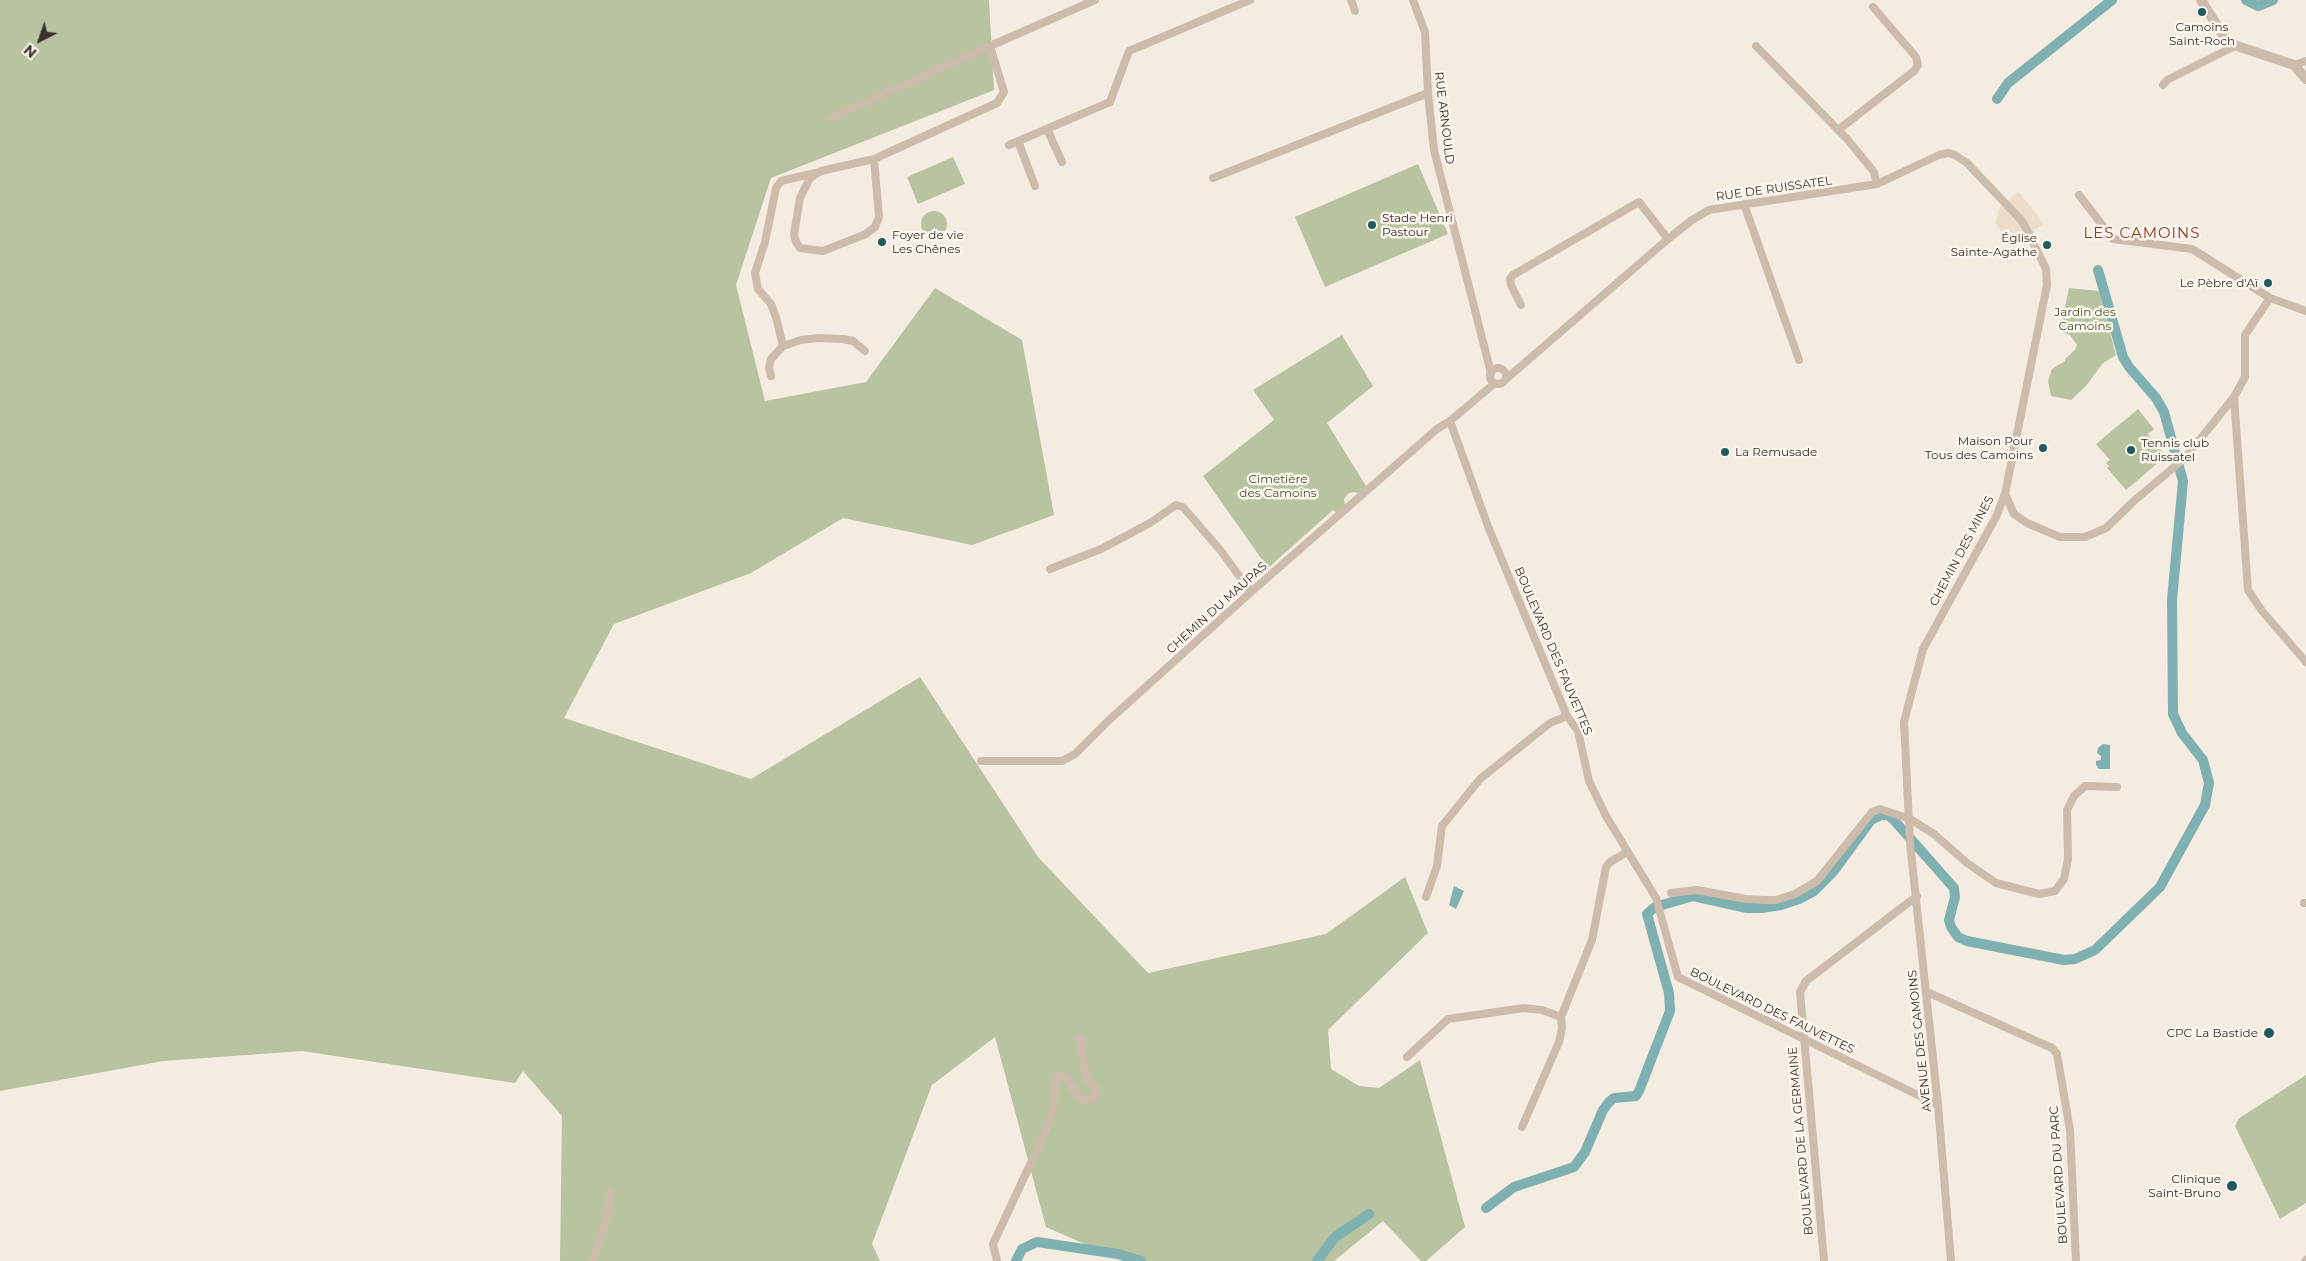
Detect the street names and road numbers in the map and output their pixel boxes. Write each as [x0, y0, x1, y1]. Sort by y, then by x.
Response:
street label: RUE ARNOULD [1431, 71, 1457, 165]
street label: RUE DE RUISSATEL [1715, 174, 1833, 204]
street label: CHEMIN DES MINES [1927, 493, 1997, 609]
street label: CHEMIN DU MAUPAS [1164, 559, 1270, 657]
street label: BOULEVARD DES FAUVETTES [1511, 565, 1595, 737]
street label: BOULEVARD DES FAUVETTES [1688, 965, 1856, 1057]
street label: AVENUE DES CAMOINS [1905, 969, 1935, 1113]
street label: BOULEVARD DE LA GERMAINE [1786, 1046, 1816, 1236]
street label: BOULEVARD DU PARC [2047, 1106, 2071, 1244]

